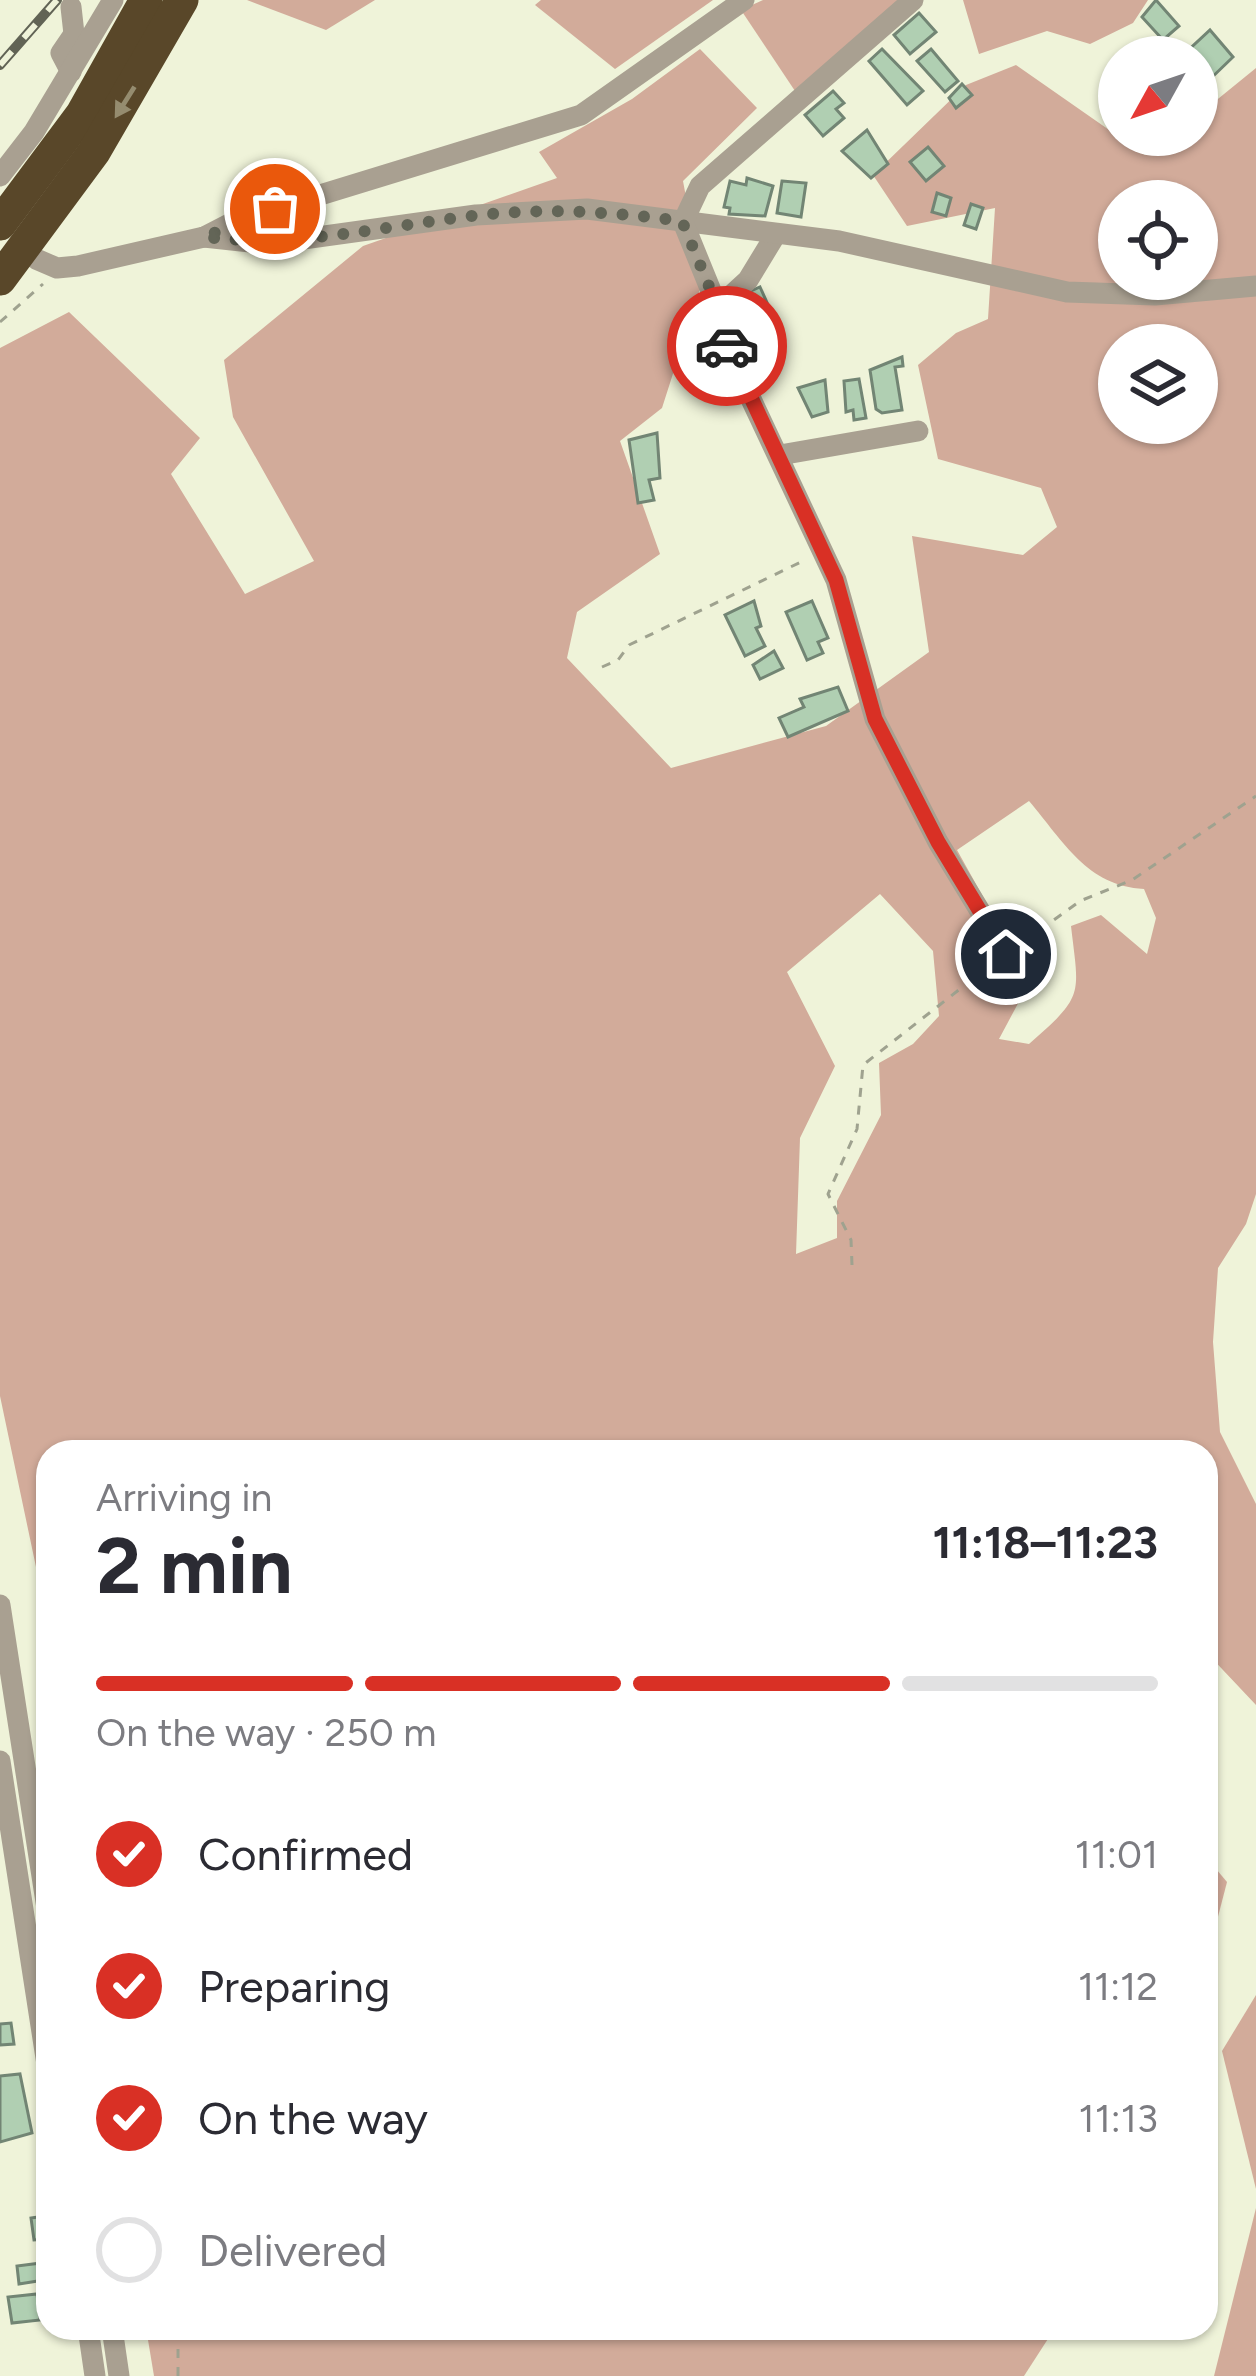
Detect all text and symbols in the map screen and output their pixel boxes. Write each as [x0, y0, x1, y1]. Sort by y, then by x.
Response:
north arrow [1098, 36, 1218, 156]
map controls [1098, 36, 1218, 444]
one-way arrow [115, 85, 136, 119]
pin [224, 158, 326, 260]
icon: bag [242, 176, 308, 242]
button: locate [1098, 180, 1218, 300]
courier [667, 286, 787, 406]
icon: car [694, 313, 760, 379]
button: layers [1098, 324, 1218, 444]
pin [955, 903, 1057, 1005]
icon: home [973, 921, 1039, 987]
text: Arriving in [96, 1474, 272, 1521]
text: 11:18–11:23 [933, 1515, 1158, 1569]
text: 2 min [96, 1519, 292, 1613]
text: On the way · 250 m [96, 1709, 437, 1756]
icon: check [96, 1821, 162, 1887]
text: Confirmed [198, 1827, 413, 1881]
text: 11:01 [1075, 1831, 1158, 1878]
icon: check [96, 1953, 162, 2019]
text: Preparing [198, 1959, 390, 2013]
text: 11:12 [1078, 1963, 1158, 2010]
icon: check [96, 2085, 162, 2151]
text: On the way [198, 2091, 428, 2145]
text: 11:13 [1079, 2095, 1158, 2142]
text: Delivered [198, 2223, 387, 2277]

